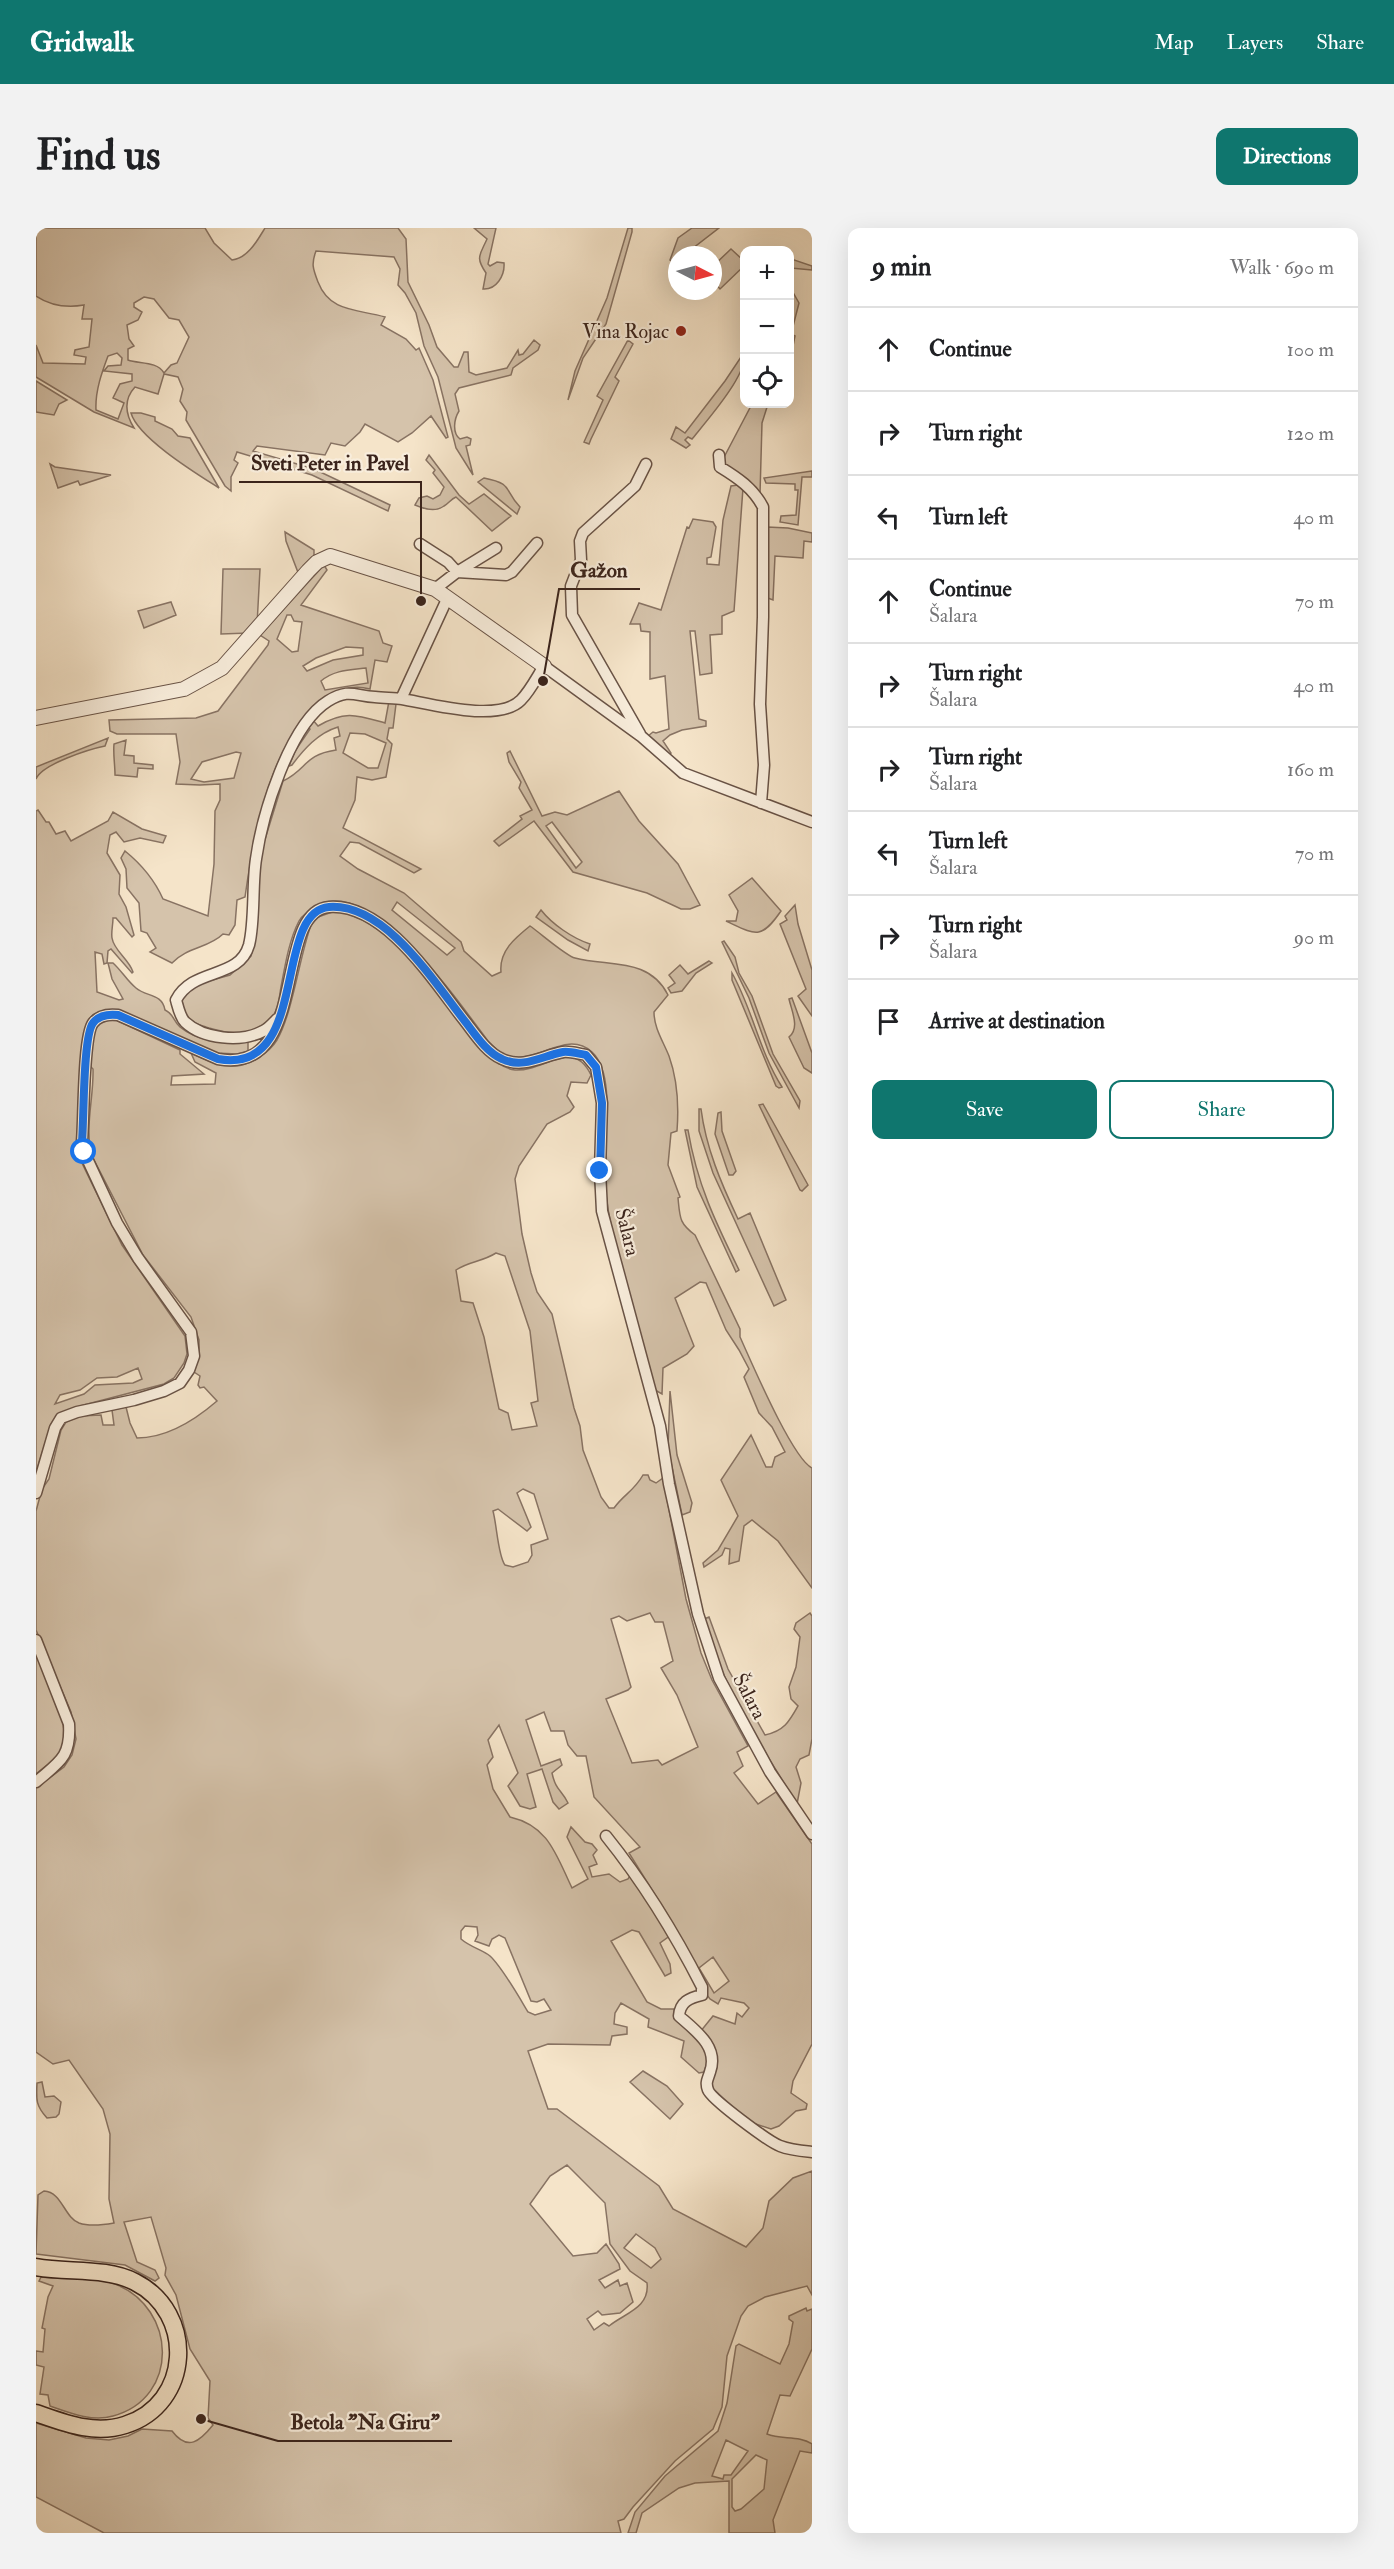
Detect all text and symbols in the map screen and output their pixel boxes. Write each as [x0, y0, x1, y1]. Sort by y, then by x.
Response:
text: Gridwalk [30, 25, 134, 60]
text: Map [1154, 29, 1194, 56]
text: Layers [1227, 29, 1283, 56]
text: Share [1316, 29, 1364, 56]
button: Directions [1216, 128, 1358, 185]
text: Find us [36, 130, 160, 182]
north arrow [668, 246, 722, 300]
map controls [740, 246, 794, 408]
button: + [740, 246, 794, 300]
text: 9 min [872, 251, 931, 283]
text: Walk · 690 m [1230, 255, 1334, 280]
button: − [740, 300, 794, 354]
place label: Vina Rojac [582, 319, 669, 344]
marker: Vina Rojac [674, 324, 688, 338]
icon: ahead [872, 333, 905, 366]
text: Continue [929, 335, 1012, 363]
text: 100 m [1287, 337, 1334, 362]
button: locate [740, 354, 794, 408]
icon: right [872, 417, 905, 450]
text: Turn right [929, 419, 1022, 447]
text: 120 m [1287, 421, 1334, 446]
callout: Sveti Peter in Pavel [239, 443, 421, 482]
text: Sveti Peter in Pavel [251, 450, 410, 477]
icon: left [872, 501, 905, 534]
text: Turn left [929, 503, 1008, 531]
text: 40 m [1293, 505, 1334, 530]
callout: Gažon [559, 550, 640, 589]
text: Gažon [570, 557, 628, 584]
text: Continue [929, 575, 1012, 603]
icon: ahead [872, 585, 905, 618]
text: 70 m [1295, 589, 1334, 614]
text: Šalara [929, 603, 977, 628]
text: Turn right [929, 659, 1022, 687]
icon: right [872, 669, 905, 702]
text: 40 m [1293, 673, 1334, 698]
text: Šalara [929, 687, 977, 712]
text: Turn right [929, 743, 1022, 771]
icon: right [872, 753, 905, 786]
text: 160 m [1287, 757, 1334, 782]
text: Šalara [929, 771, 977, 796]
text: Turn left [929, 827, 1008, 855]
icon: left [872, 837, 905, 870]
text: 70 m [1295, 841, 1334, 866]
text: Šalara [929, 855, 977, 880]
text: Turn right [929, 911, 1022, 939]
icon: right [872, 921, 905, 954]
text: 90 m [1294, 925, 1334, 950]
text: Šalara [929, 939, 977, 964]
icon: arrive [872, 1005, 905, 1038]
text: Arrive at destination [929, 1007, 1105, 1035]
button: Save [872, 1080, 1097, 1139]
button: Share [1109, 1080, 1334, 1139]
route start [70, 1138, 96, 1164]
route end [586, 1157, 612, 1183]
street label: Šalara [610, 1205, 647, 1259]
street label: Šalara [727, 1669, 773, 1724]
callout: Betola "Na Giru" [278, 2402, 452, 2441]
text: Betola "Na Giru" [290, 2409, 440, 2436]

